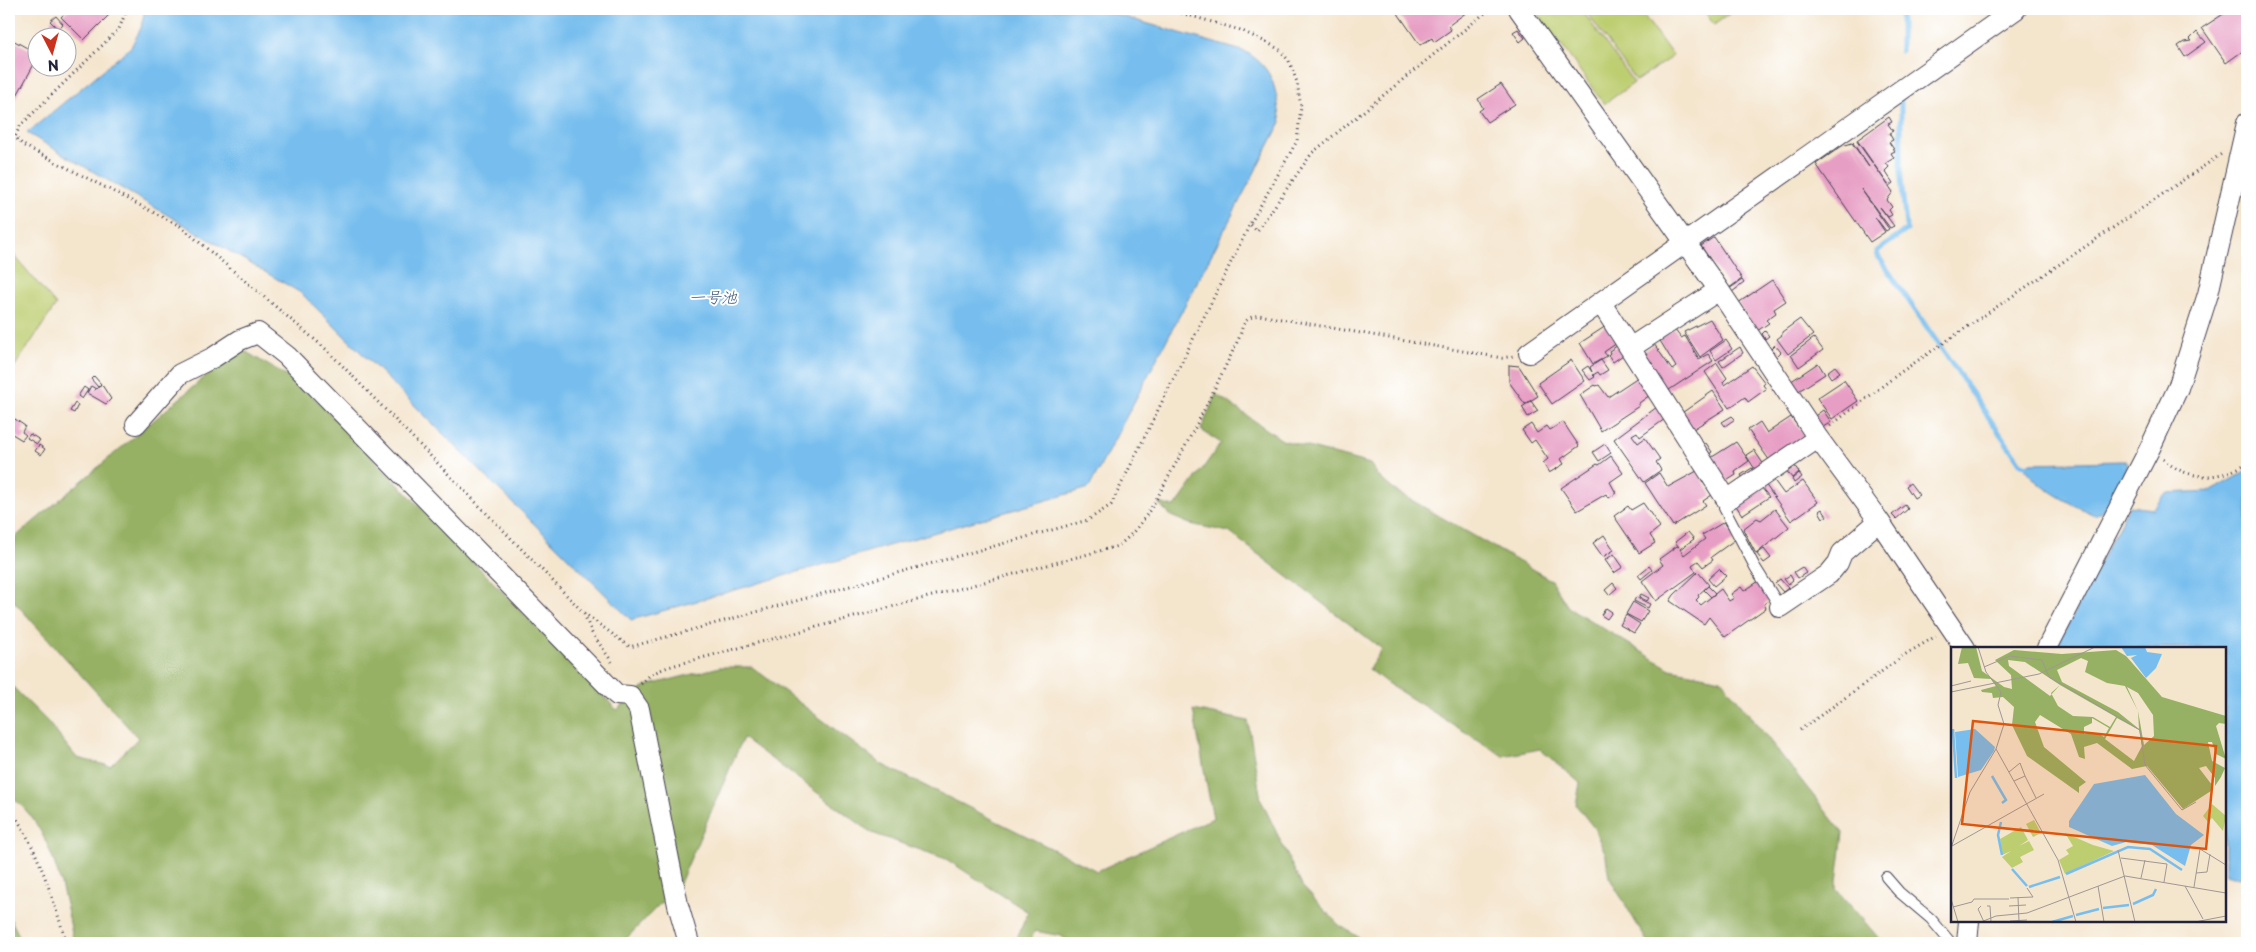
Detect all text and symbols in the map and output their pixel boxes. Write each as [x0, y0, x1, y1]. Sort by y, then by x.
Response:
north arrow [28, 28, 78, 78]
text: N [47, 54, 60, 76]
water label: 一号池 [689, 284, 738, 308]
inset map [1951, 647, 2226, 922]

